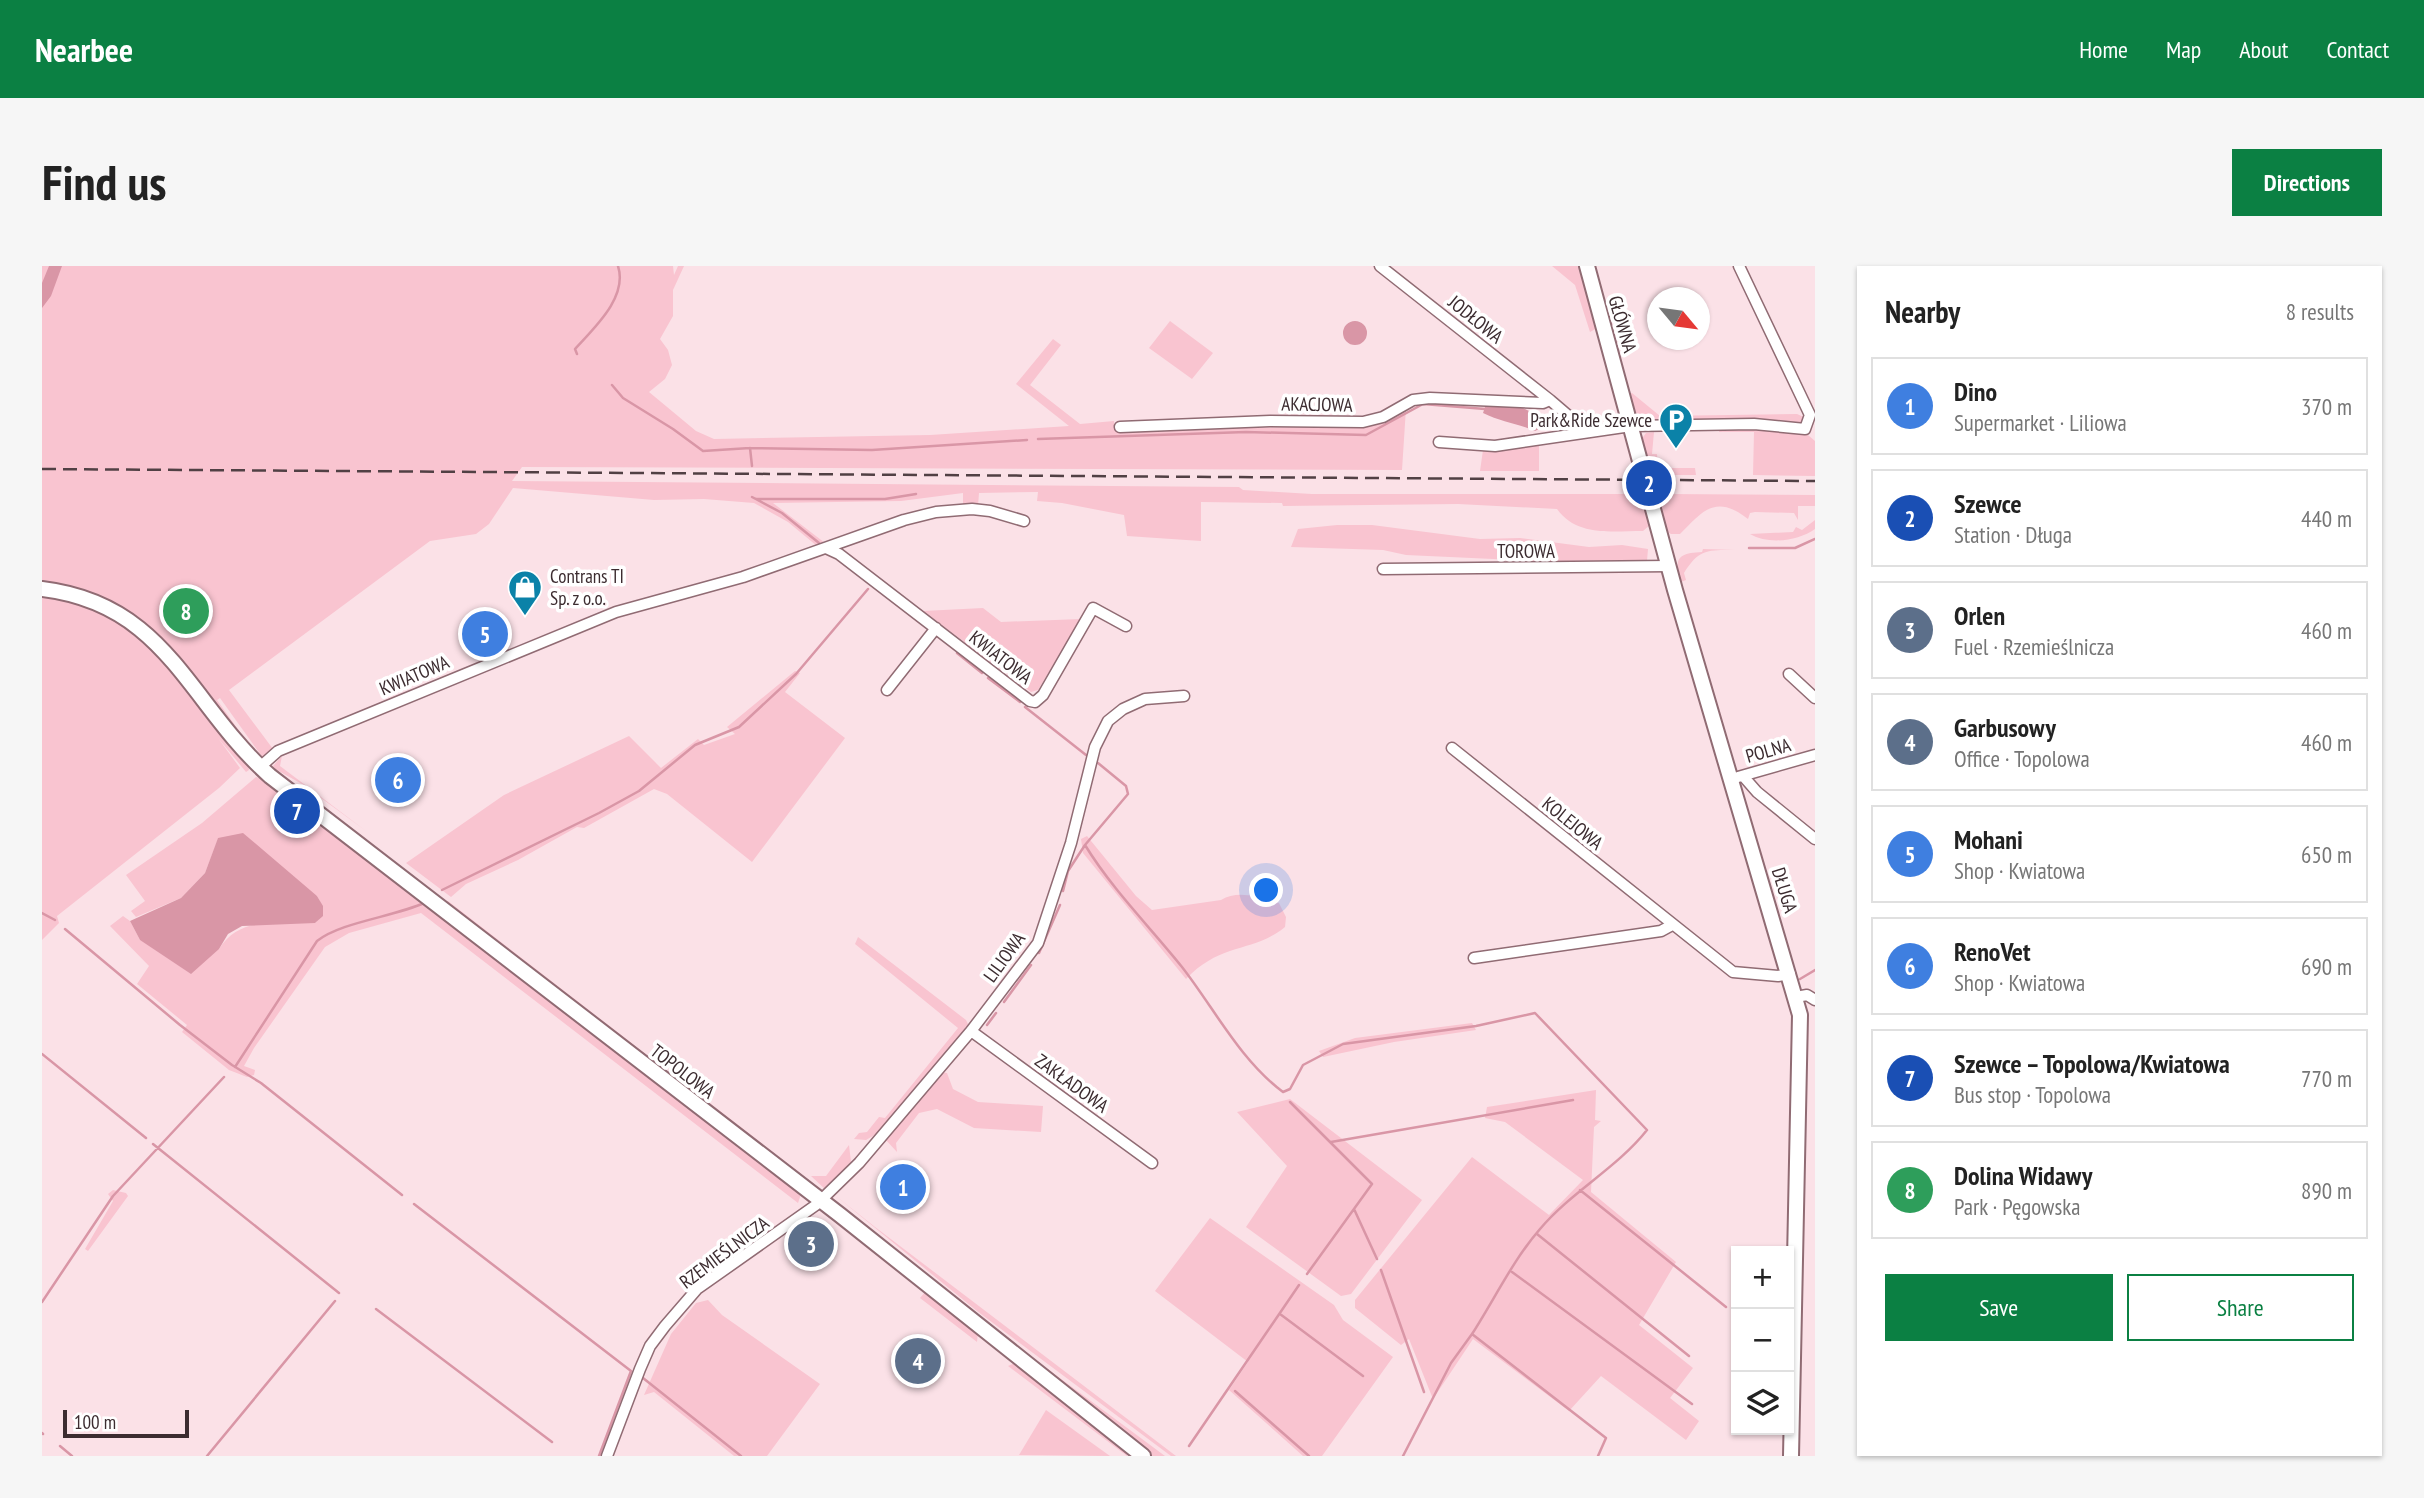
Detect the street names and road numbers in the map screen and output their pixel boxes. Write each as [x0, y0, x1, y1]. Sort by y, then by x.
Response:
street label: JODŁOWA [1443, 289, 1508, 348]
street label: GŁÓWNA [1603, 293, 1643, 355]
street label: AKACJOWA [1281, 391, 1353, 417]
street label: TOROWA [1497, 539, 1555, 563]
street label: KWIATOWA [965, 625, 1037, 689]
street label: KWIATOWA [375, 650, 453, 700]
street label: POLNA [1743, 732, 1793, 768]
street label: KOLEJOWA [1538, 791, 1608, 855]
street label: DŁUGA [1767, 864, 1803, 916]
street label: LILIOWA [978, 927, 1030, 987]
street label: TOPOLOWA [646, 1038, 720, 1104]
street label: ZAKŁADOWA [1031, 1048, 1113, 1118]
street label: RZEMIEŚLNICZA [674, 1211, 774, 1293]

